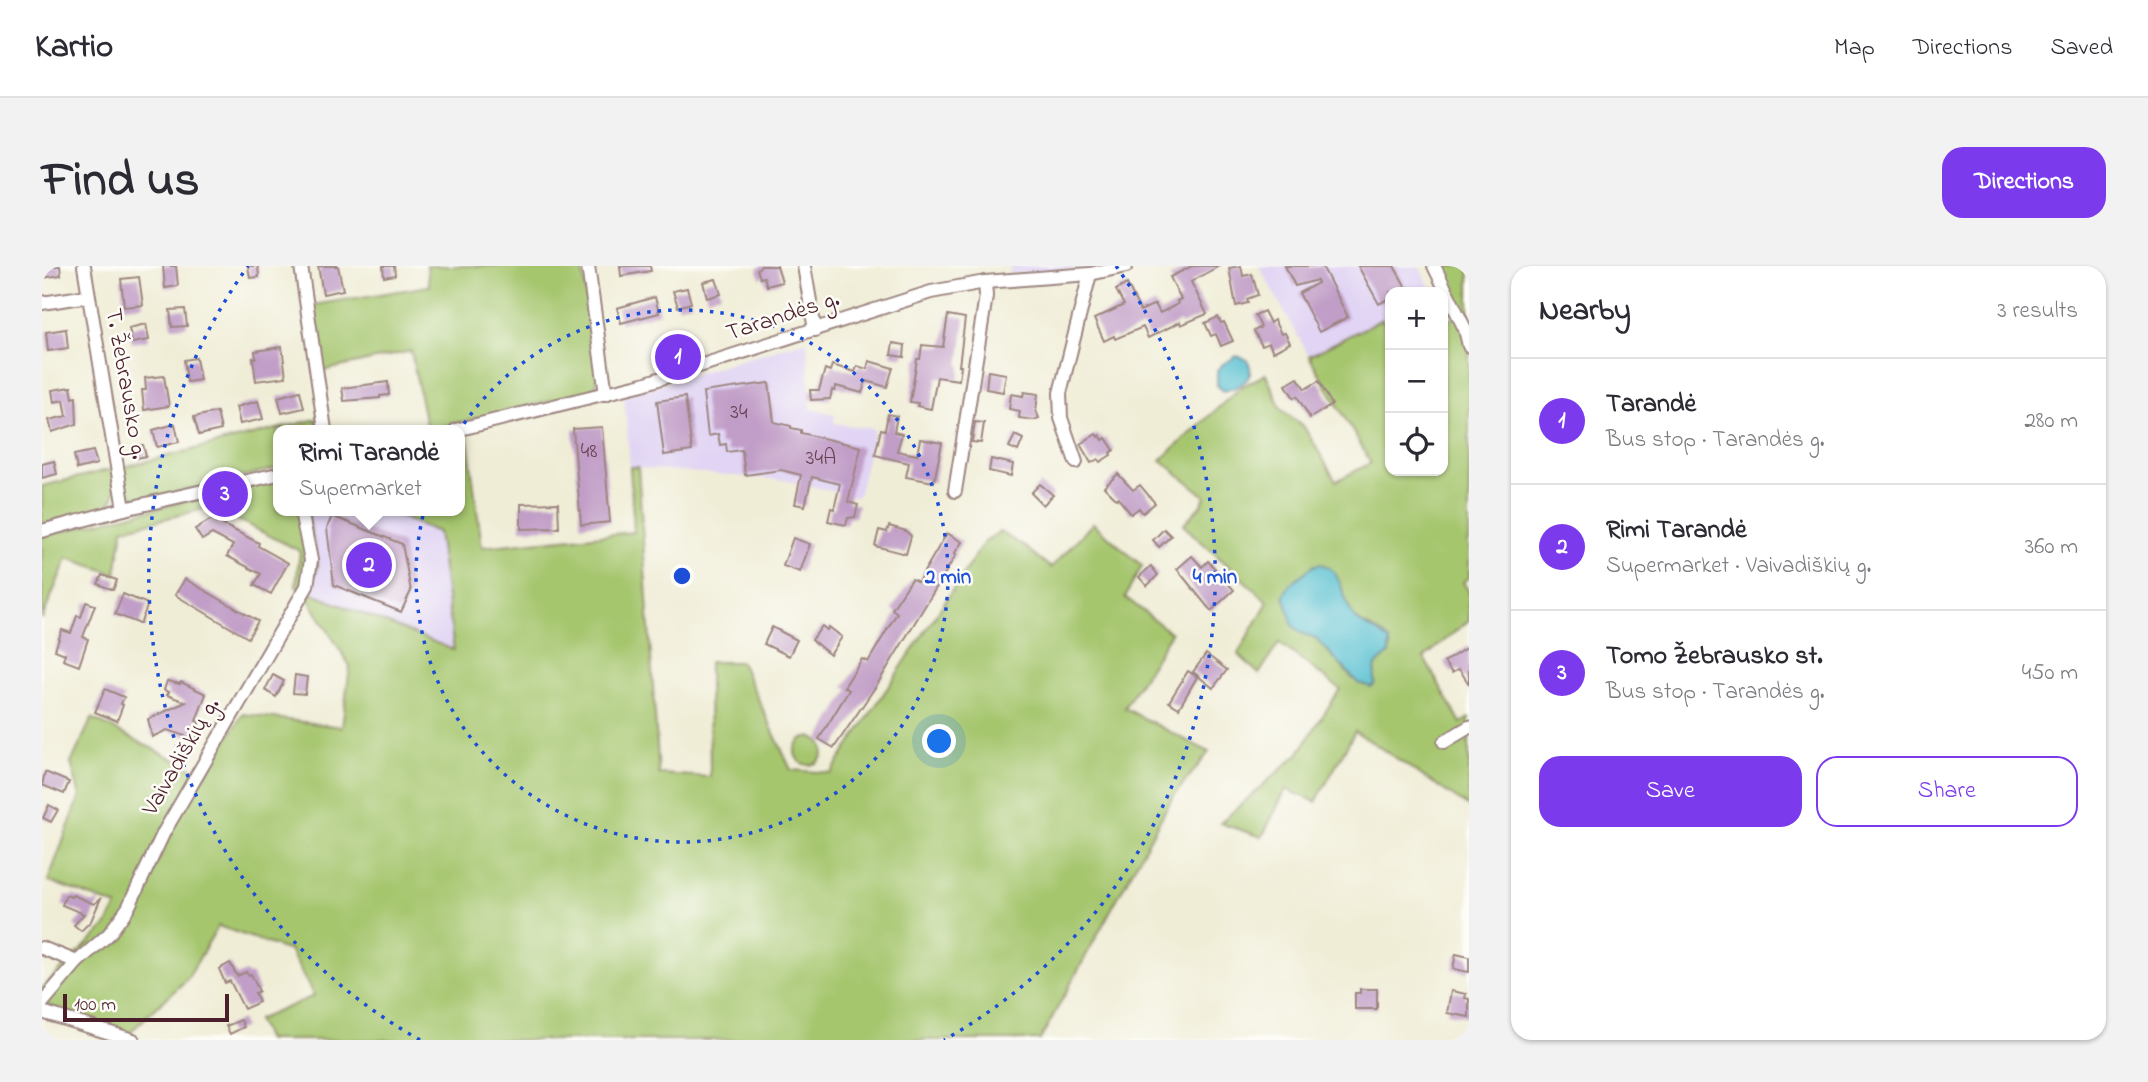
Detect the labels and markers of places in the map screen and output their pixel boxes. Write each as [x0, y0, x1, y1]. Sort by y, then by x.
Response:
pin: 1 [655, 331, 701, 383]
pin: 3 [202, 468, 248, 520]
pin: 2 [346, 539, 392, 591]
centre of rings [670, 564, 694, 588]

